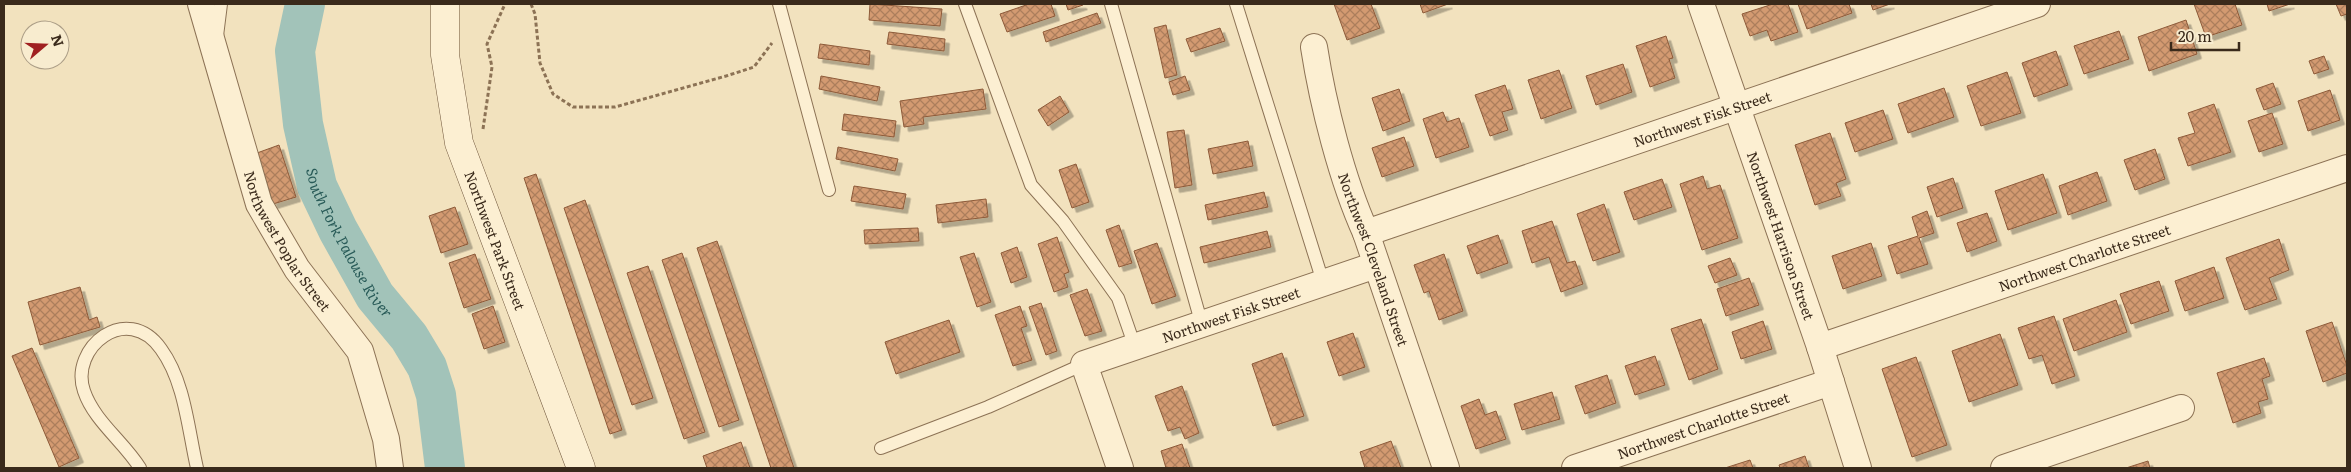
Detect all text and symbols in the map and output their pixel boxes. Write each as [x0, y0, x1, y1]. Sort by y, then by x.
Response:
north arrow [20, 20, 70, 70]
scale bar [2171, 20, 2238, 52]
text: 20 m [2178, 24, 2212, 47]
text: N [47, 32, 70, 49]
street label: Northwest Fisk Street [1630, 85, 1774, 151]
street label: Northwest Harrison Street [1743, 148, 1820, 323]
water label: South Fork Palouse River [302, 165, 399, 322]
street label: Northwest Poplar Street [240, 168, 336, 315]
street label: Northwest Park Street [460, 168, 531, 313]
street label: Northwest Cleveland Street [1334, 170, 1414, 349]
street label: Northwest Charlotte Street [1996, 219, 2173, 296]
street label: Northwest Fisk Street [1159, 281, 1303, 347]
street label: Northwest Charlotte Street [1614, 387, 1792, 463]

